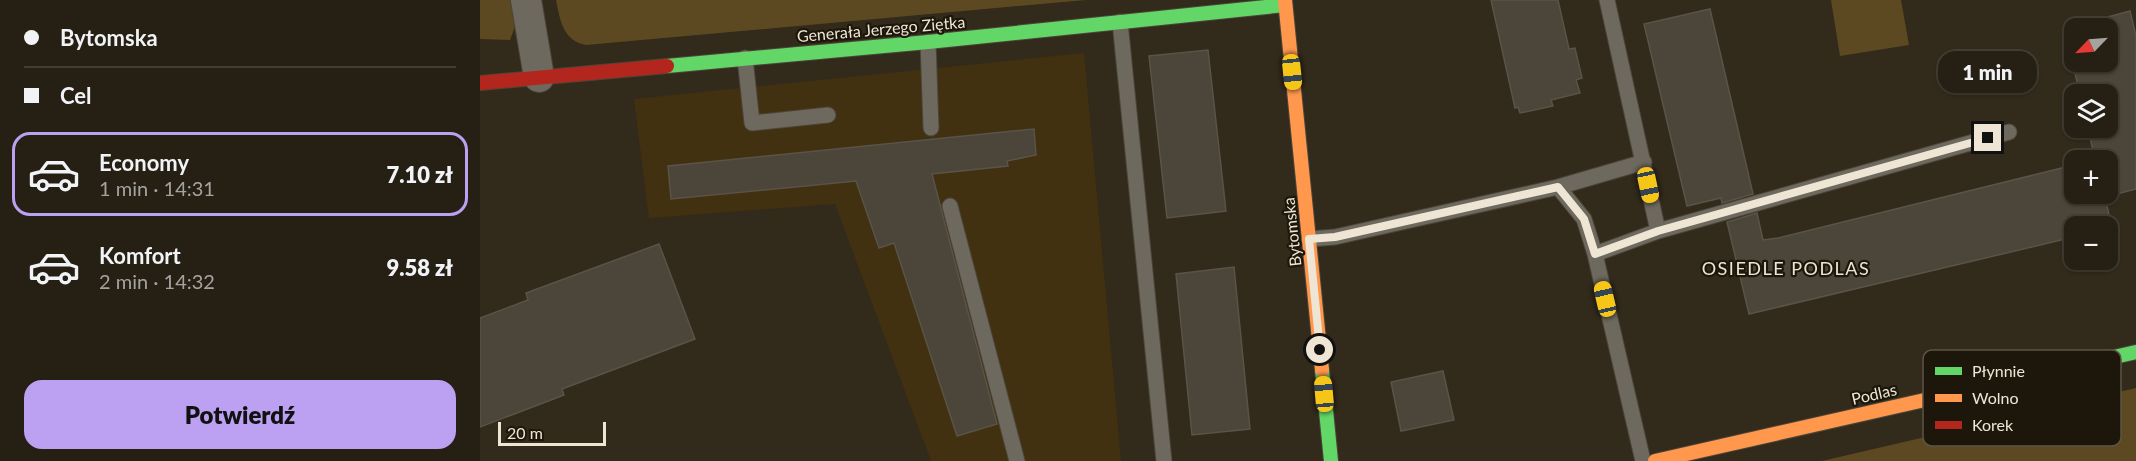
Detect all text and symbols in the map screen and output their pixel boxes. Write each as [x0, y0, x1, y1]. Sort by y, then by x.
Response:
street label: Generała Jerzego Ziętka [796, 12, 966, 45]
north arrow [2064, 18, 2118, 72]
map controls [2064, 18, 2118, 270]
text: Bytomska [60, 24, 158, 51]
callout: 1 min [1938, 51, 2038, 93]
car [1281, 53, 1303, 91]
text: 1 min [1963, 60, 2012, 84]
text: Cel [60, 82, 92, 109]
button: layers [2064, 84, 2118, 138]
route end [1974, 124, 2001, 151]
icon: car [27, 147, 81, 201]
text: Economy [99, 149, 189, 176]
button: + [2064, 150, 2118, 204]
text: 7.10 zł [386, 161, 453, 188]
car [1635, 166, 1661, 204]
text: 1 min · 14:31 [99, 176, 215, 200]
street label: Bytomska [1278, 197, 1305, 268]
button: − [2064, 216, 2118, 270]
icon: car [27, 240, 81, 294]
text: Komfort [99, 242, 181, 269]
text: 9.58 zł [386, 254, 453, 281]
district label: OSIEDLE PODLAS [1702, 257, 1870, 279]
text: 2 min · 14:32 [99, 269, 215, 293]
car [1592, 279, 1618, 319]
route start [1306, 336, 1333, 363]
legend [1923, 350, 2121, 446]
text: Płynnie [1972, 361, 2025, 380]
car [1313, 375, 1335, 413]
street label: Podlas [1849, 379, 1898, 408]
button: Potwierdź [24, 380, 456, 449]
text: Wolno [1972, 388, 2019, 407]
text: Korek [1972, 415, 2014, 434]
scale bar [498, 419, 606, 446]
text: 20 m [507, 423, 543, 442]

